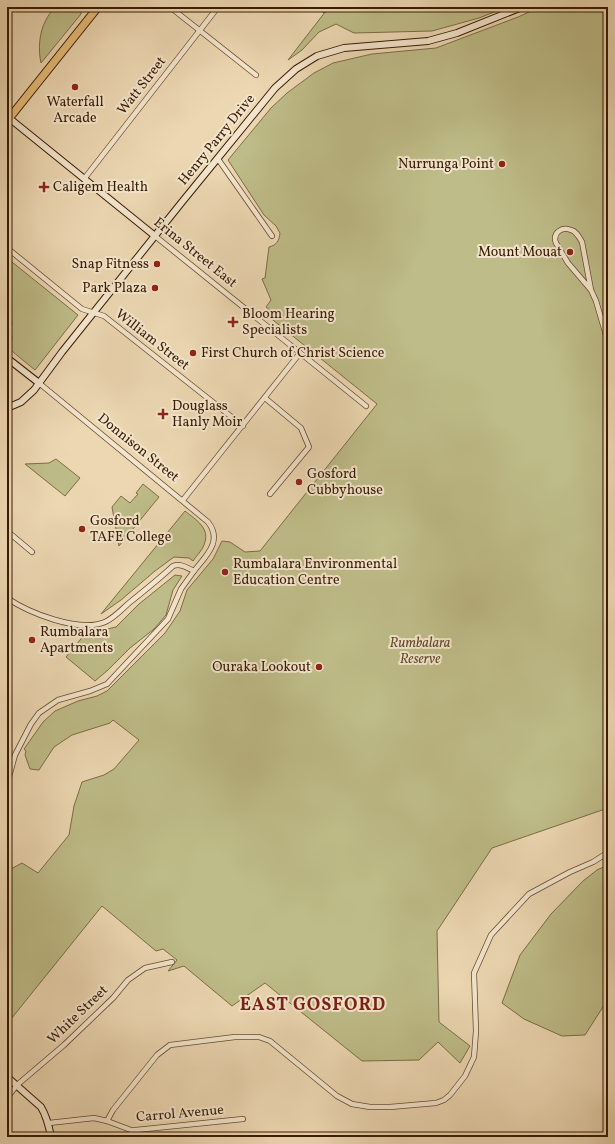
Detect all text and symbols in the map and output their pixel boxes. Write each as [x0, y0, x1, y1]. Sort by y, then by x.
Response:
street label: Watt Street [113, 53, 171, 119]
marker: Waterfall Arcade [70, 82, 80, 92]
street label: Henry Parry Drive [174, 90, 260, 190]
place label: Waterfall Arcade [46, 93, 104, 128]
place label: Nurrunga Point [398, 155, 494, 174]
marker: Nurrunga Point [497, 159, 507, 169]
place label: Caligem Health [53, 178, 148, 197]
marker: Caligem Health [38, 181, 50, 193]
street label: Erina Street East [149, 213, 241, 293]
place label: Mount Mouat [478, 243, 562, 262]
marker: Mount Mouat [565, 247, 575, 257]
place label: Snap Fitness [72, 255, 149, 274]
marker: Snap Fitness [152, 259, 162, 269]
place label: Park Plaza [82, 279, 147, 298]
marker: Park Plaza [150, 283, 160, 293]
street label: William Street [111, 305, 193, 375]
place label: Bloom Hearing Specialists [242, 305, 335, 340]
marker: Bloom Hearing Specialists [227, 316, 239, 328]
place label: First Church of Christ Science [201, 344, 385, 363]
marker: First Church of Christ Science [188, 348, 198, 358]
place label: Douglass Hanly Moir [172, 397, 242, 432]
marker: Douglass Hanly Moir [157, 408, 169, 420]
street label: Donnison Street [93, 409, 183, 487]
place label: Gosford Cubbyhouse [307, 465, 383, 500]
marker: Gosford Cubbyhouse [294, 477, 304, 487]
place label: Gosford TAFE College [90, 512, 172, 547]
marker: Gosford TAFE College [77, 524, 87, 534]
place label: Rumbalara Environmental Education Centre [233, 555, 397, 590]
marker: Rumbalara Environmental Education Centre [220, 567, 230, 577]
place label: Rumbalara Apartments [40, 623, 113, 658]
park label: Rumbalara Reserve [390, 634, 451, 669]
marker: Rumbalara Apartments [27, 635, 37, 645]
place label: Ouraka Lookout [212, 658, 311, 677]
marker: Ouraka Lookout [314, 662, 324, 672]
street label: White Street [44, 981, 112, 1049]
district label: EAST GOSFORD [240, 993, 386, 1018]
street label: Carrol Avenue [135, 1101, 225, 1127]

